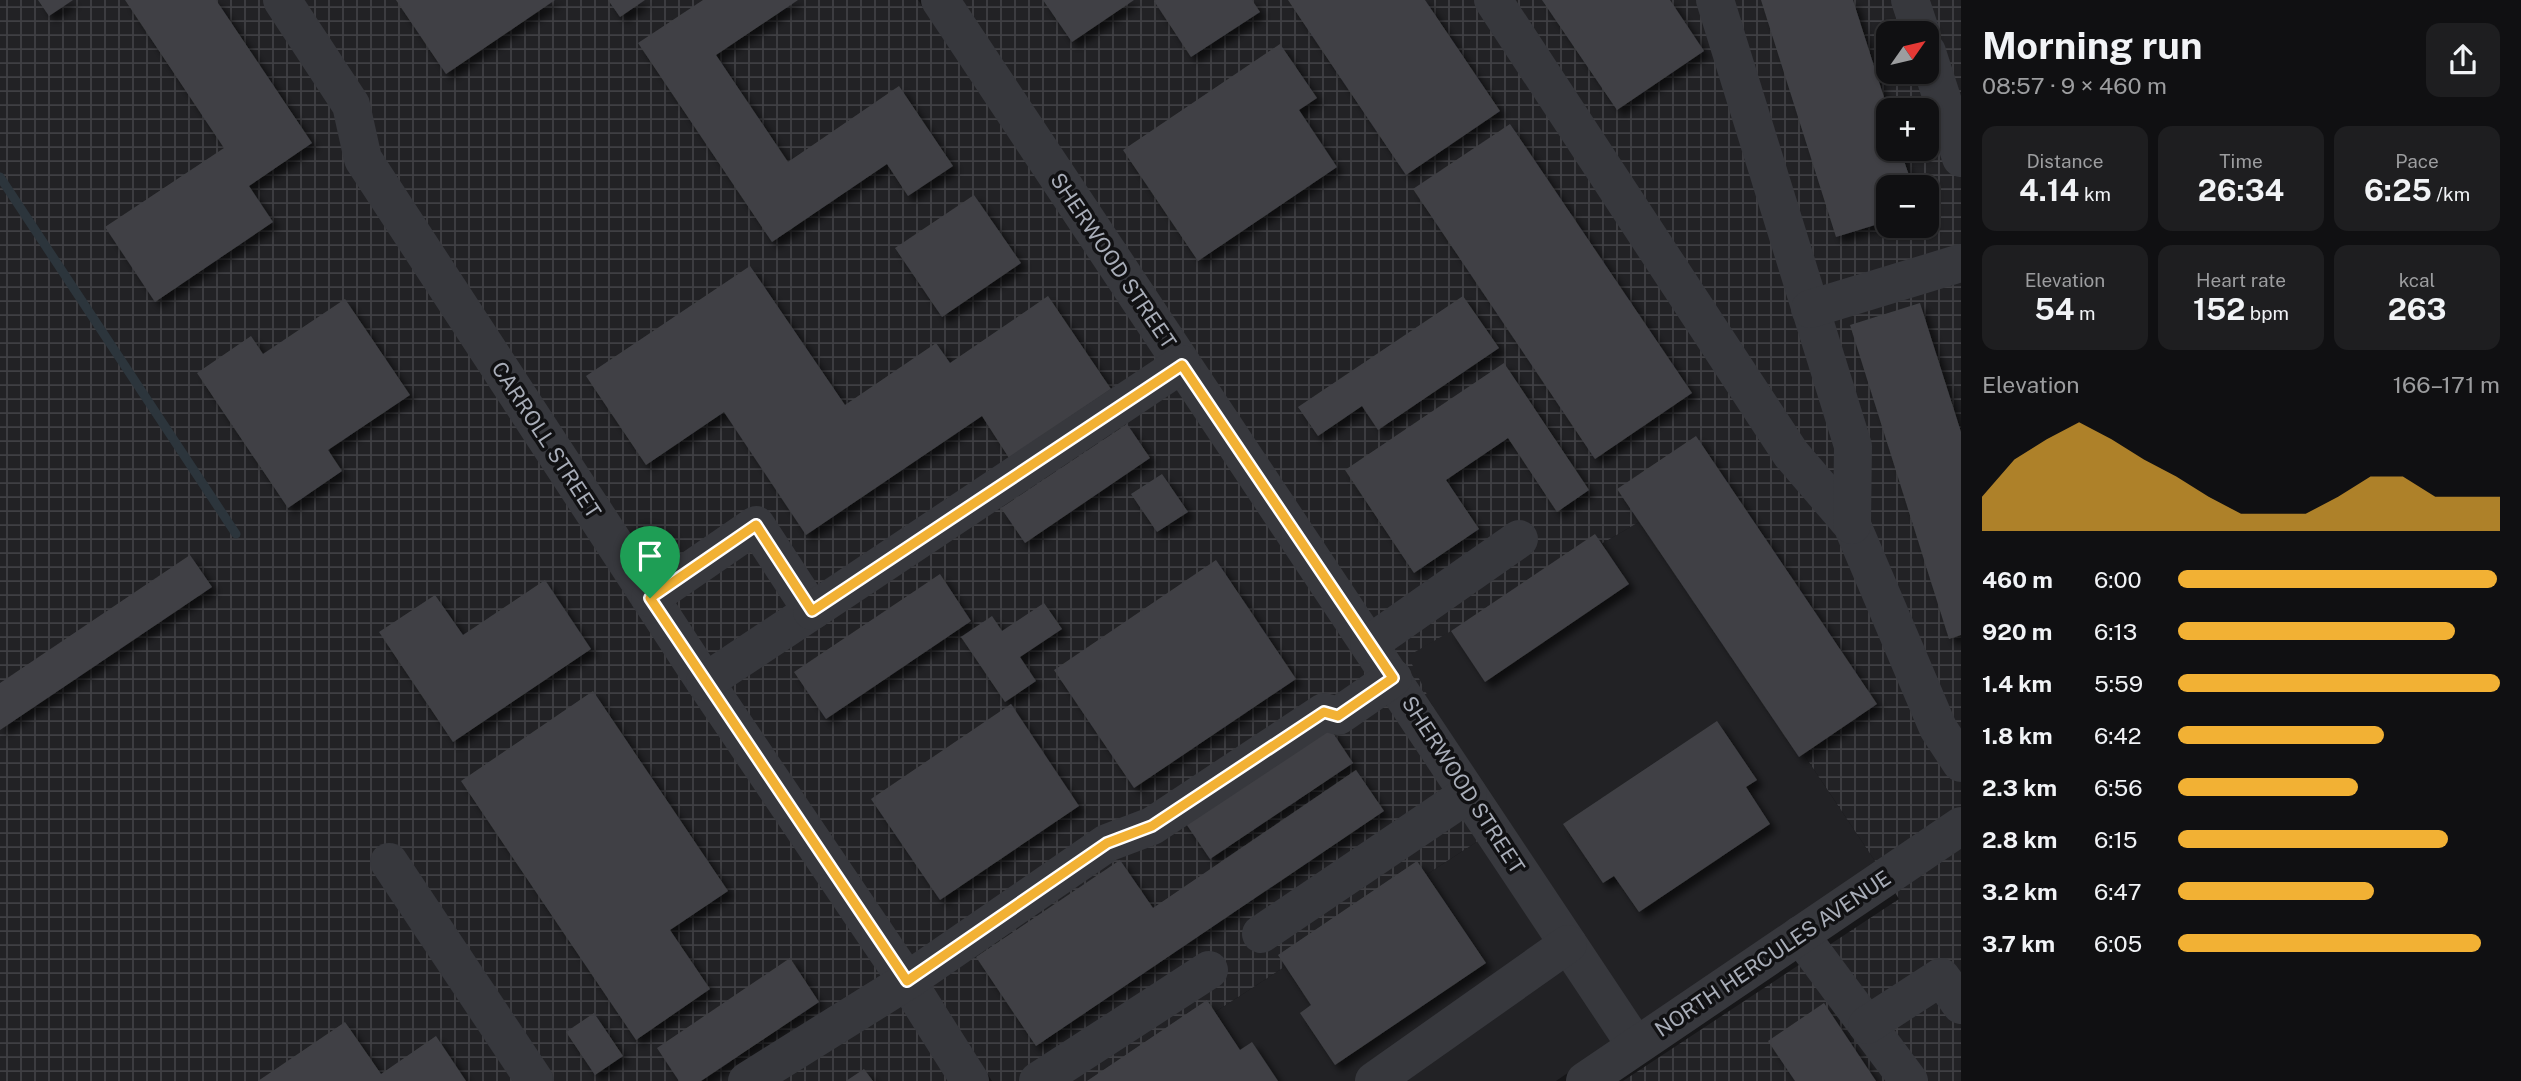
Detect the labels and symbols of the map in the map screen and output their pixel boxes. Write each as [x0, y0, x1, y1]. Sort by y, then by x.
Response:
north arrow [1876, 21, 1939, 84]
street label: SHERWOOD STREET [1045, 168, 1181, 353]
street label: CARROLL STREET [487, 357, 606, 523]
pin [620, 526, 680, 598]
street label: SHERWOOD STREET [1397, 691, 1530, 878]
street label: NORTH HERCULES AVENUE [1650, 865, 1895, 1042]

